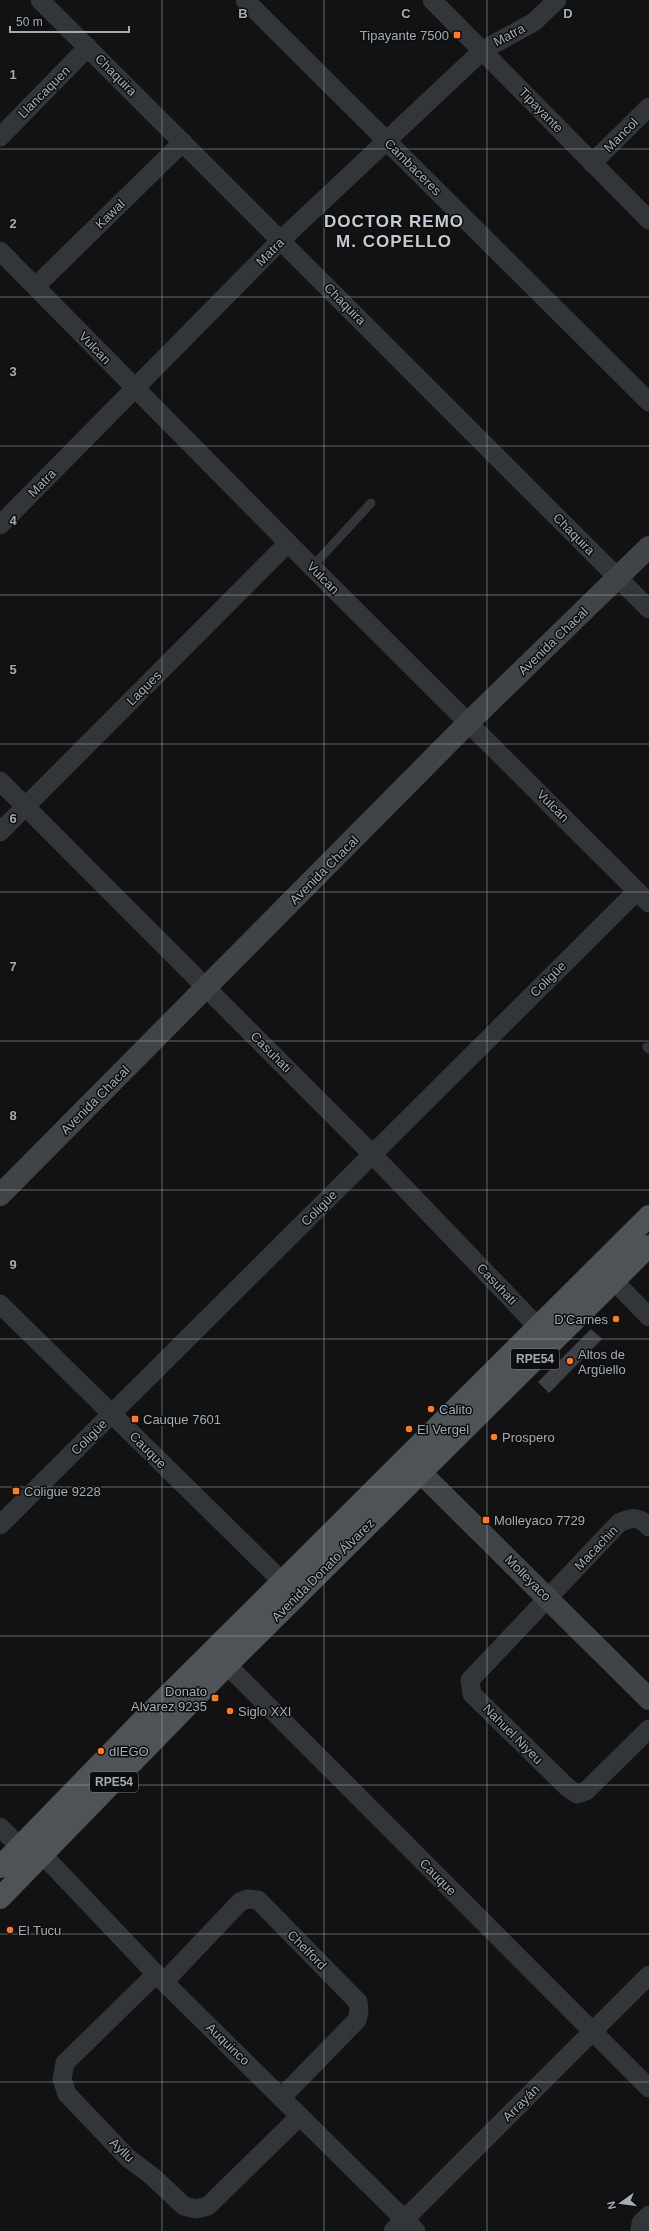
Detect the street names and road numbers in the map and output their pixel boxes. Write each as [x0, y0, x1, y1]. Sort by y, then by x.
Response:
street label: Matra [491, 20, 528, 49]
street label: Chaquira [92, 51, 140, 99]
street label: Llancaquen [15, 63, 73, 121]
street label: Tipayante [516, 84, 566, 136]
street label: Mancol [601, 115, 641, 155]
street label: Cambaceres [382, 136, 445, 199]
street label: Kawal [92, 196, 128, 232]
street label: Matra [253, 234, 288, 269]
street label: Chaquira [321, 280, 369, 328]
street label: Vulcan [76, 329, 114, 367]
street label: Matra [25, 465, 60, 500]
street label: Chaquira [550, 510, 598, 558]
street label: Vulcan [304, 559, 342, 597]
street label: Avenida Chacal [515, 604, 591, 678]
street label: Laques [124, 667, 165, 708]
street label: Vulcan [534, 787, 572, 825]
street label: Avenida Chacal [287, 833, 361, 907]
street label: Coligüe [527, 958, 569, 1000]
street label: Casuhati [248, 1029, 295, 1076]
street label: Avenida Chacal [58, 1063, 132, 1137]
street label: Coligüe [298, 1187, 340, 1229]
street label: Casuhati [474, 1260, 520, 1308]
road number: RPE54 [511, 1349, 559, 1369]
street label: Coligüe [68, 1416, 110, 1458]
street label: Cauque [127, 1429, 169, 1471]
street label: Avenida Donato Álvarez [268, 1515, 378, 1625]
street label: Macachin [571, 1523, 621, 1573]
street label: Molleyaco [502, 1552, 554, 1604]
street label: Nahuel Niyeu [480, 1701, 546, 1767]
road number: RPE54 [90, 1772, 138, 1792]
street label: Cauque [417, 1856, 459, 1898]
street label: Chelford [284, 1927, 330, 1973]
street label: Auquinco [203, 2020, 253, 2068]
street label: Arrayán [500, 2082, 542, 2124]
street label: Ayllu [107, 2135, 137, 2165]

